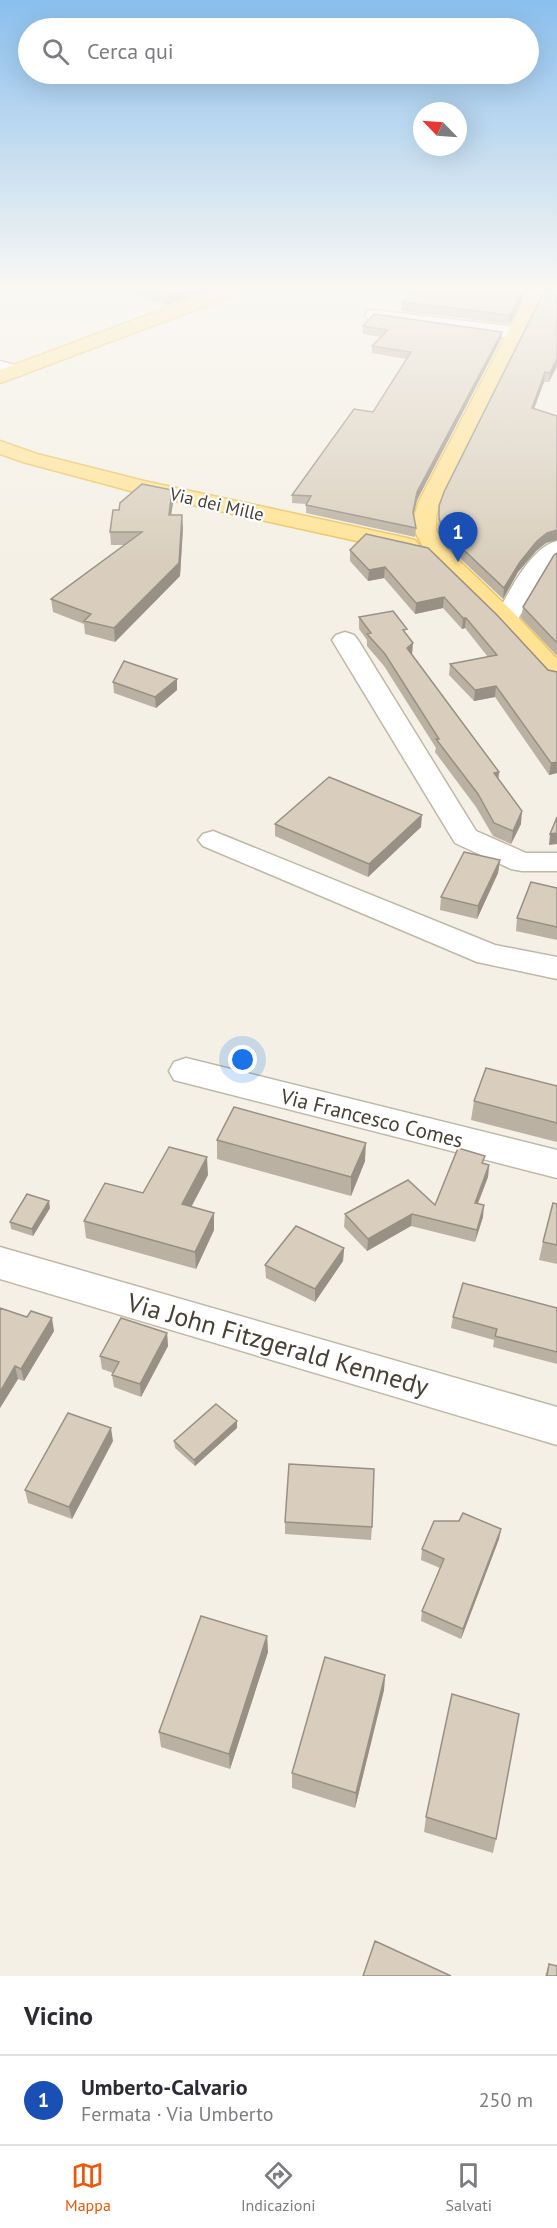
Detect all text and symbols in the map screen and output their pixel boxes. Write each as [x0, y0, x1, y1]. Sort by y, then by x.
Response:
search box [18, 18, 539, 84]
icon: search [39, 35, 72, 68]
text: Cerca qui [87, 37, 174, 65]
north arrow [413, 102, 467, 156]
street label: Via dei Mille [167, 482, 266, 526]
pin: 1 [438, 512, 478, 562]
your location [228, 1045, 257, 1074]
street label: Via Francesco Comes [277, 1082, 466, 1154]
street label: Via John Fitzgerald Kennedy [123, 1285, 432, 1403]
text: Vicino [24, 1999, 93, 2032]
text: Umberto-Calvario [81, 2073, 247, 2101]
text: 1 [38, 2087, 49, 2113]
text: 250 m [479, 2087, 533, 2113]
text: Fermata · Via Umberto [81, 2101, 273, 2127]
tab: Mappa [65, 2159, 111, 2215]
tab: Indicazioni [241, 2159, 315, 2215]
tab: Salvati [445, 2159, 492, 2215]

